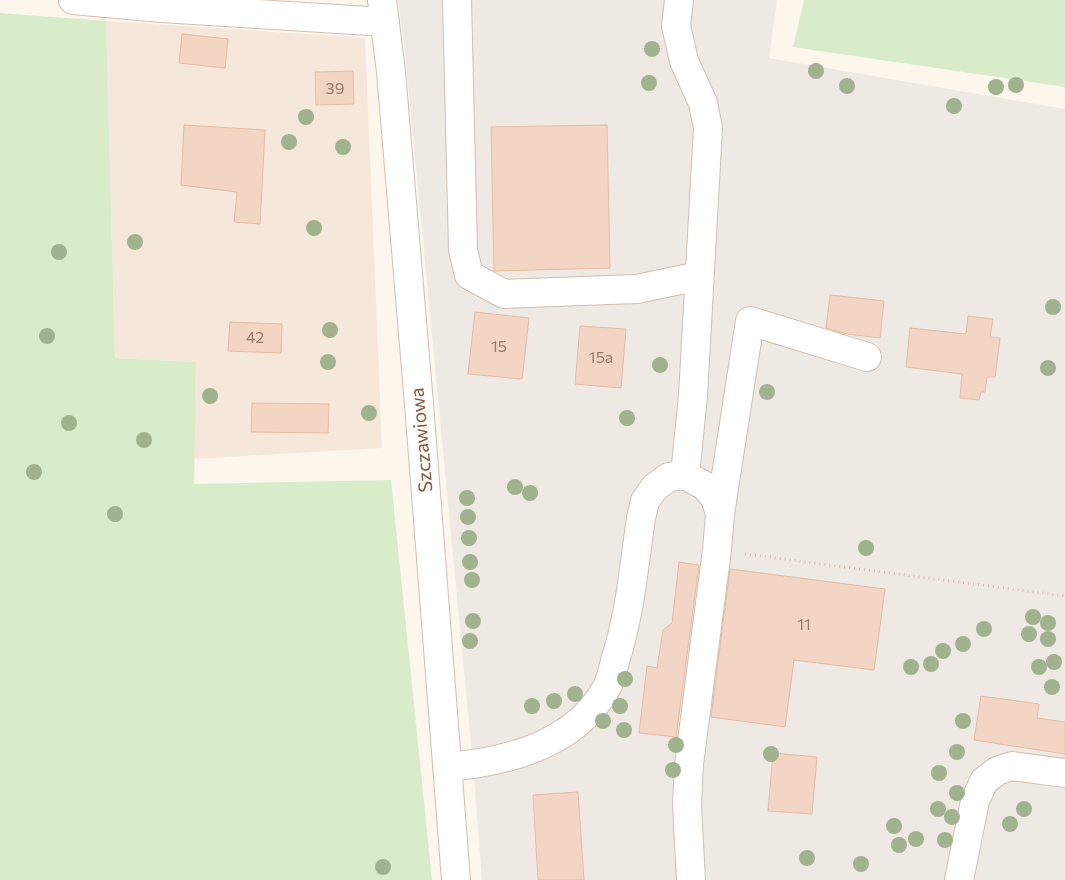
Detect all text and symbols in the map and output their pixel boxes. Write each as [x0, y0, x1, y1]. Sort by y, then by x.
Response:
house number: 39 [326, 78, 344, 97]
house number: 42 [246, 327, 264, 346]
house number: 15 [491, 336, 507, 355]
house number: 15a [589, 347, 613, 366]
street label: Szczawiowa [404, 387, 437, 493]
house number: 11 [797, 614, 811, 633]

